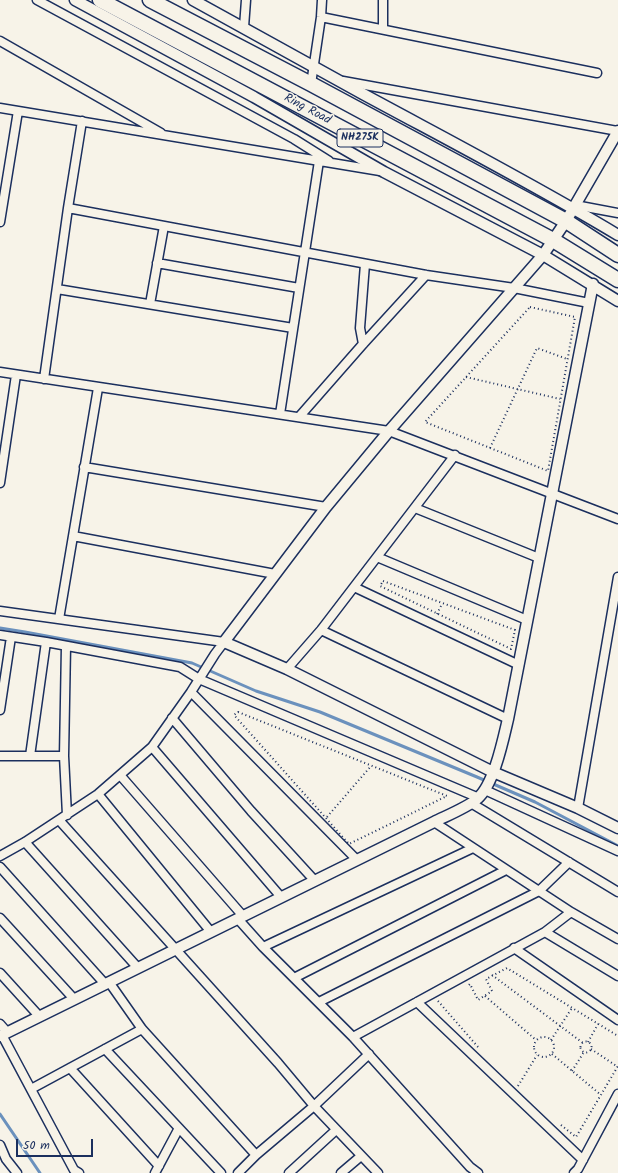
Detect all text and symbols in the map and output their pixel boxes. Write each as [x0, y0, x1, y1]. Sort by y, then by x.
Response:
street label: Ring Road [281, 92, 333, 128]
road number: NH275K [337, 129, 383, 147]
scale bar [18, 1131, 95, 1157]
text: 50 m [23, 1136, 50, 1155]

